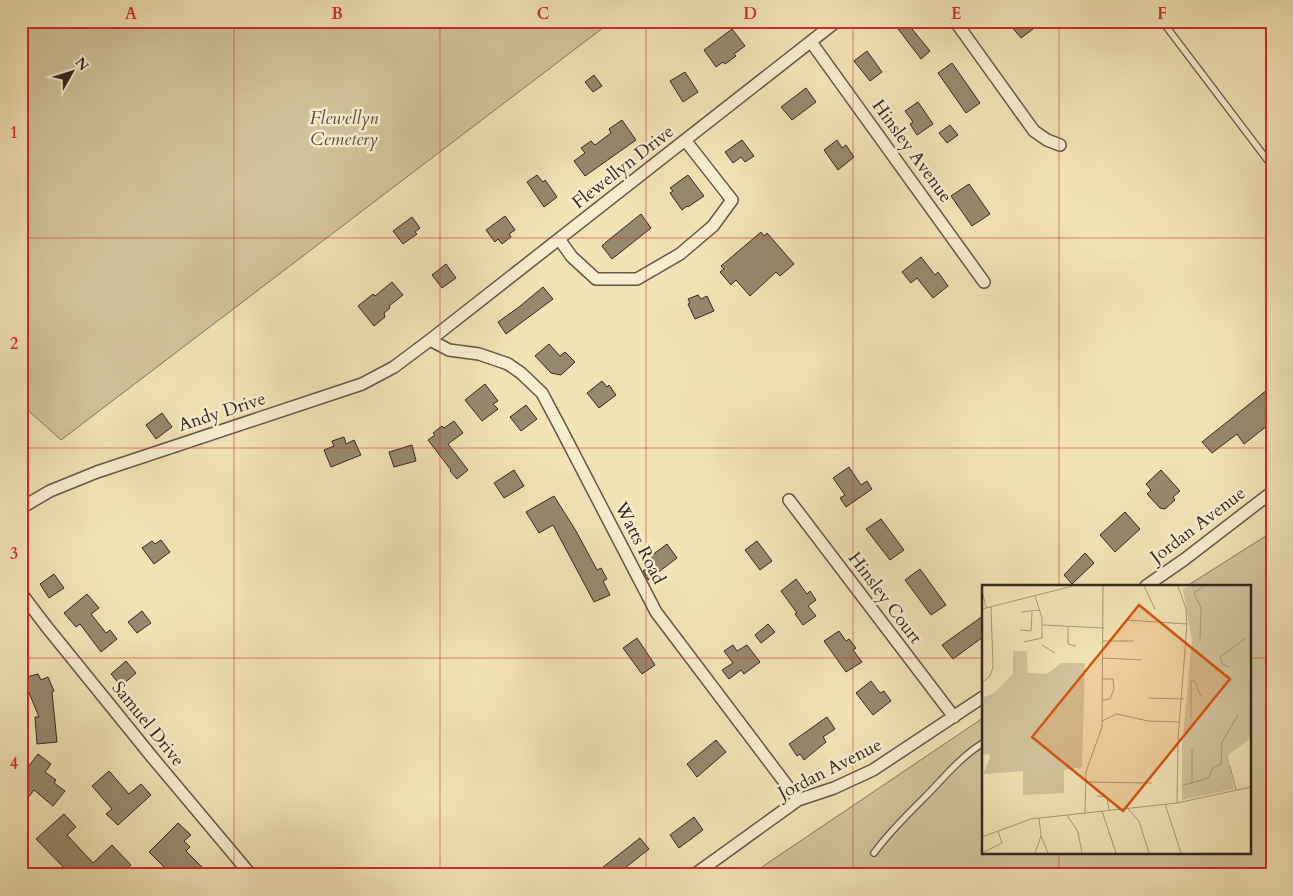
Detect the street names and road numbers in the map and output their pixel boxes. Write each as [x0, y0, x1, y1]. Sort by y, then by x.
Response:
street label: Hinsley Avenue [866, 94, 958, 208]
street label: Flewellyn Drive [567, 119, 679, 215]
street label: Andy Drive [175, 386, 269, 438]
street label: Jordan Avenue [1143, 481, 1251, 571]
street label: Watts Road [608, 497, 672, 589]
street label: Hinsley Court [842, 547, 928, 649]
street label: Samuel Drive [106, 676, 190, 772]
street label: Jordan Avenue [771, 732, 886, 807]

